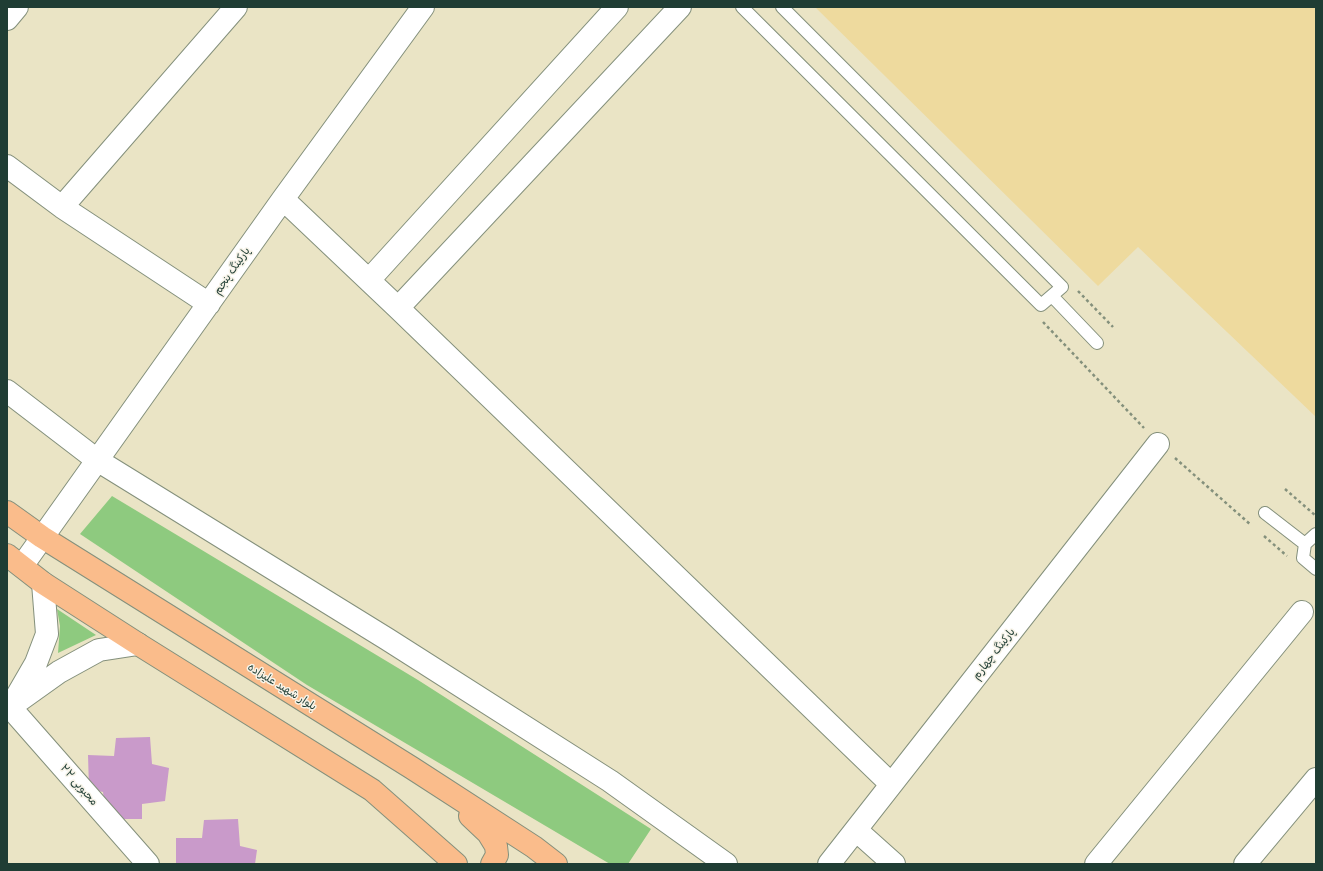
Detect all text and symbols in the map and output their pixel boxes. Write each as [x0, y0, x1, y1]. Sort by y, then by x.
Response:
street label: پارکینگ پنجم [211, 245, 253, 297]
street label: پارکینگ چهارم [970, 626, 1018, 682]
street label: بلوار شهید علیزاده [245, 661, 319, 713]
street label: محبوبی ۲۲ [57, 762, 101, 808]

